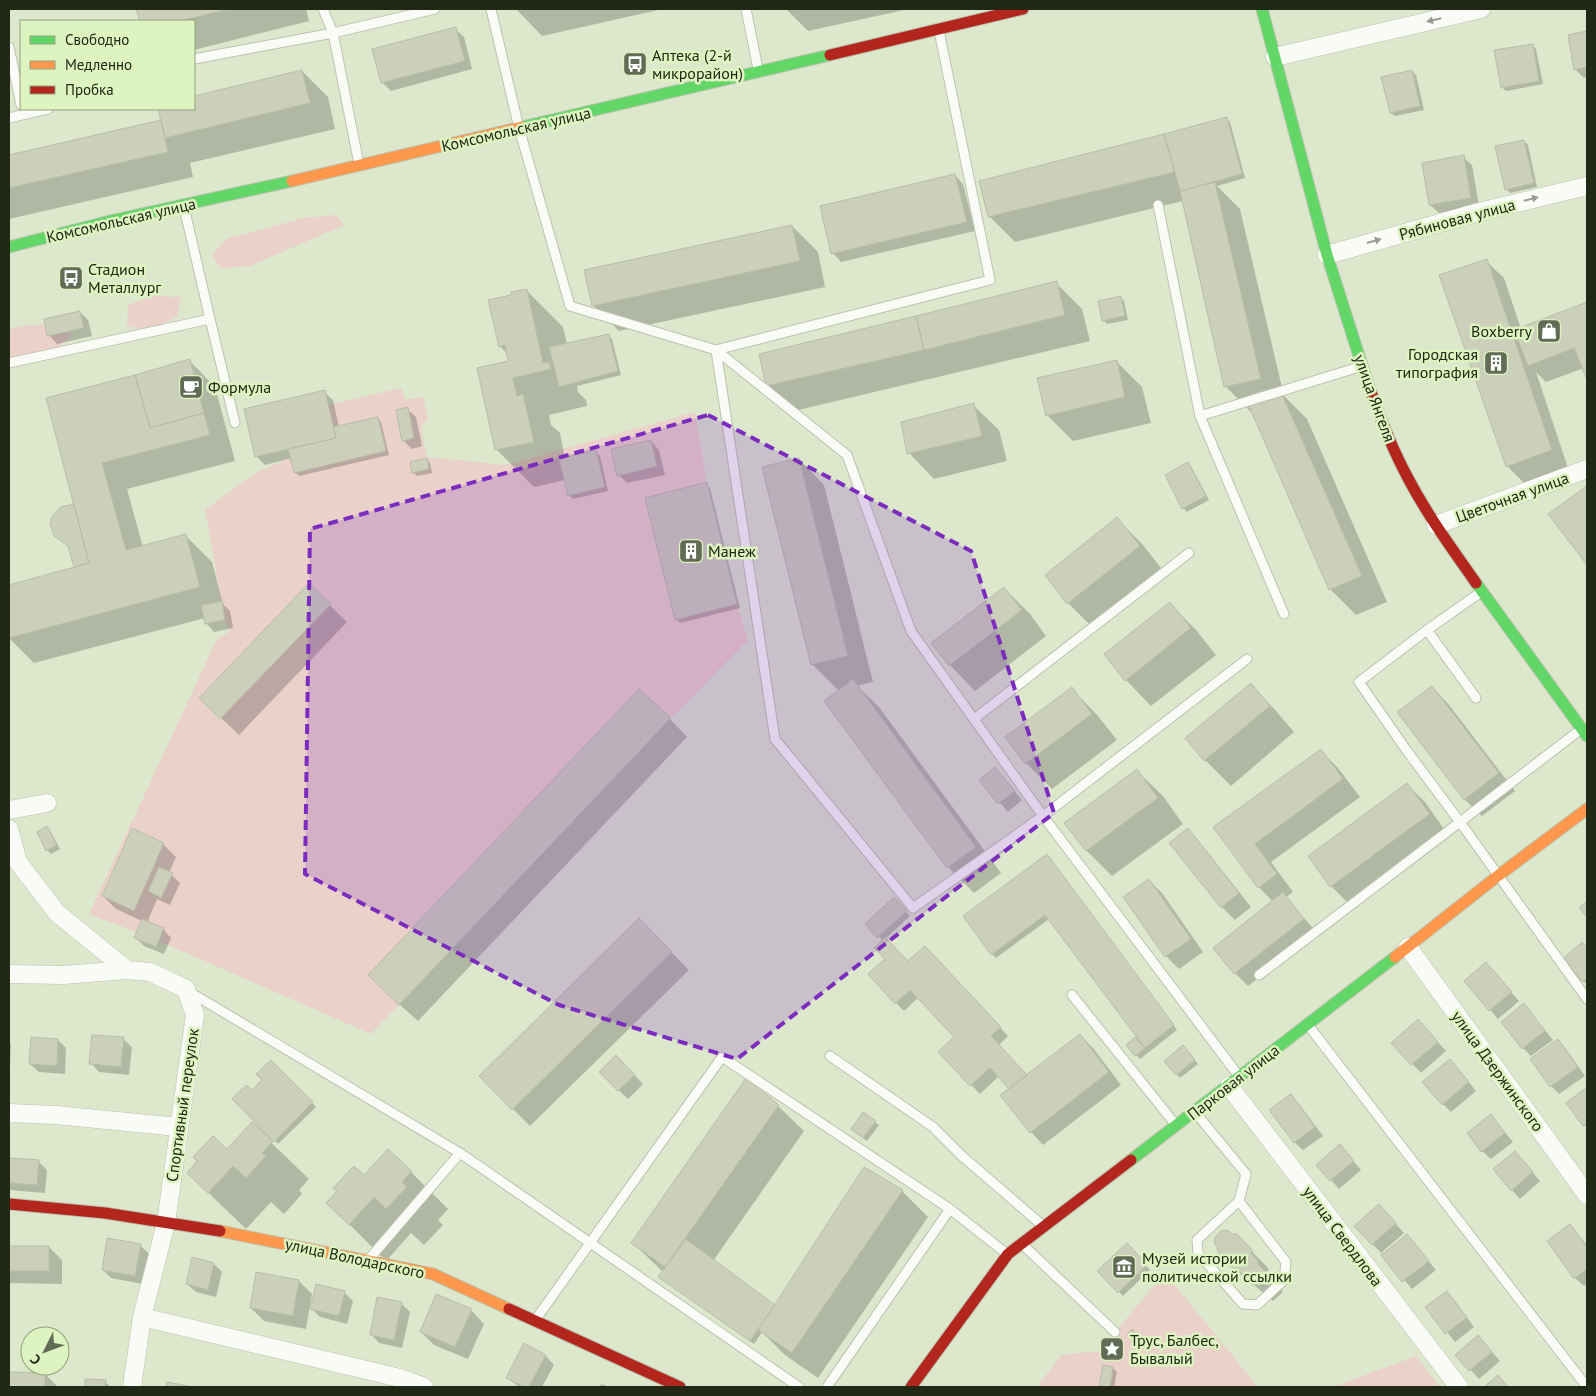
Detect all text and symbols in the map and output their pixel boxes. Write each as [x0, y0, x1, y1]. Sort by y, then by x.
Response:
one-way arrow [1426, 16, 1442, 24]
legend [20, 20, 195, 110]
text: Свободно [65, 30, 129, 49]
place label: Аптека (2-й микрорайон) [652, 45, 743, 83]
bus stop icon: Аптека (2-й микрорайон) [622, 51, 648, 77]
text: Медленно [65, 55, 132, 74]
text: Пробка [65, 80, 114, 99]
street label: Комсомольская улица [439, 102, 593, 156]
street label: Комсомольская улица [44, 193, 198, 247]
street label: Рябиновая улица [1397, 194, 1517, 244]
one-way arrow [1523, 195, 1538, 203]
one-way arrow [1366, 237, 1381, 245]
place label: Стадион Металлург [88, 259, 161, 297]
bus stop icon: Стадион Металлург [58, 265, 84, 291]
shop icon: Boxberry [1536, 318, 1562, 344]
place label: Boxberry [1471, 321, 1533, 341]
place label: Городская типография [1396, 344, 1478, 382]
building icon: Городская типография [1483, 350, 1509, 376]
street label: улица Янгеля [1350, 351, 1400, 445]
cafe icon: Формула [178, 374, 204, 400]
place label: Формула [208, 377, 271, 397]
street label: Цветочная улица [1453, 467, 1571, 527]
building icon: Манеж [678, 538, 704, 564]
place label: Манеж [708, 541, 756, 561]
street label: улица Дзержинского [1447, 1007, 1549, 1135]
street label: Спортивный переулок [161, 1027, 203, 1183]
street label: Парковая улица [1183, 1040, 1283, 1124]
street label: улица Свердлова [1299, 1182, 1387, 1290]
street label: улица Володарского [283, 1233, 427, 1283]
place label: Музей истории политической ссылки [1142, 1248, 1292, 1286]
museum icon: Музей истории политической ссылки [1111, 1254, 1137, 1280]
north arrow [20, 1326, 70, 1376]
place label: Трус, Балбес, Бывалый [1130, 1330, 1219, 1368]
place icon: Трус, Балбес, Бывалый [1099, 1336, 1125, 1362]
text: С [26, 1351, 45, 1369]

